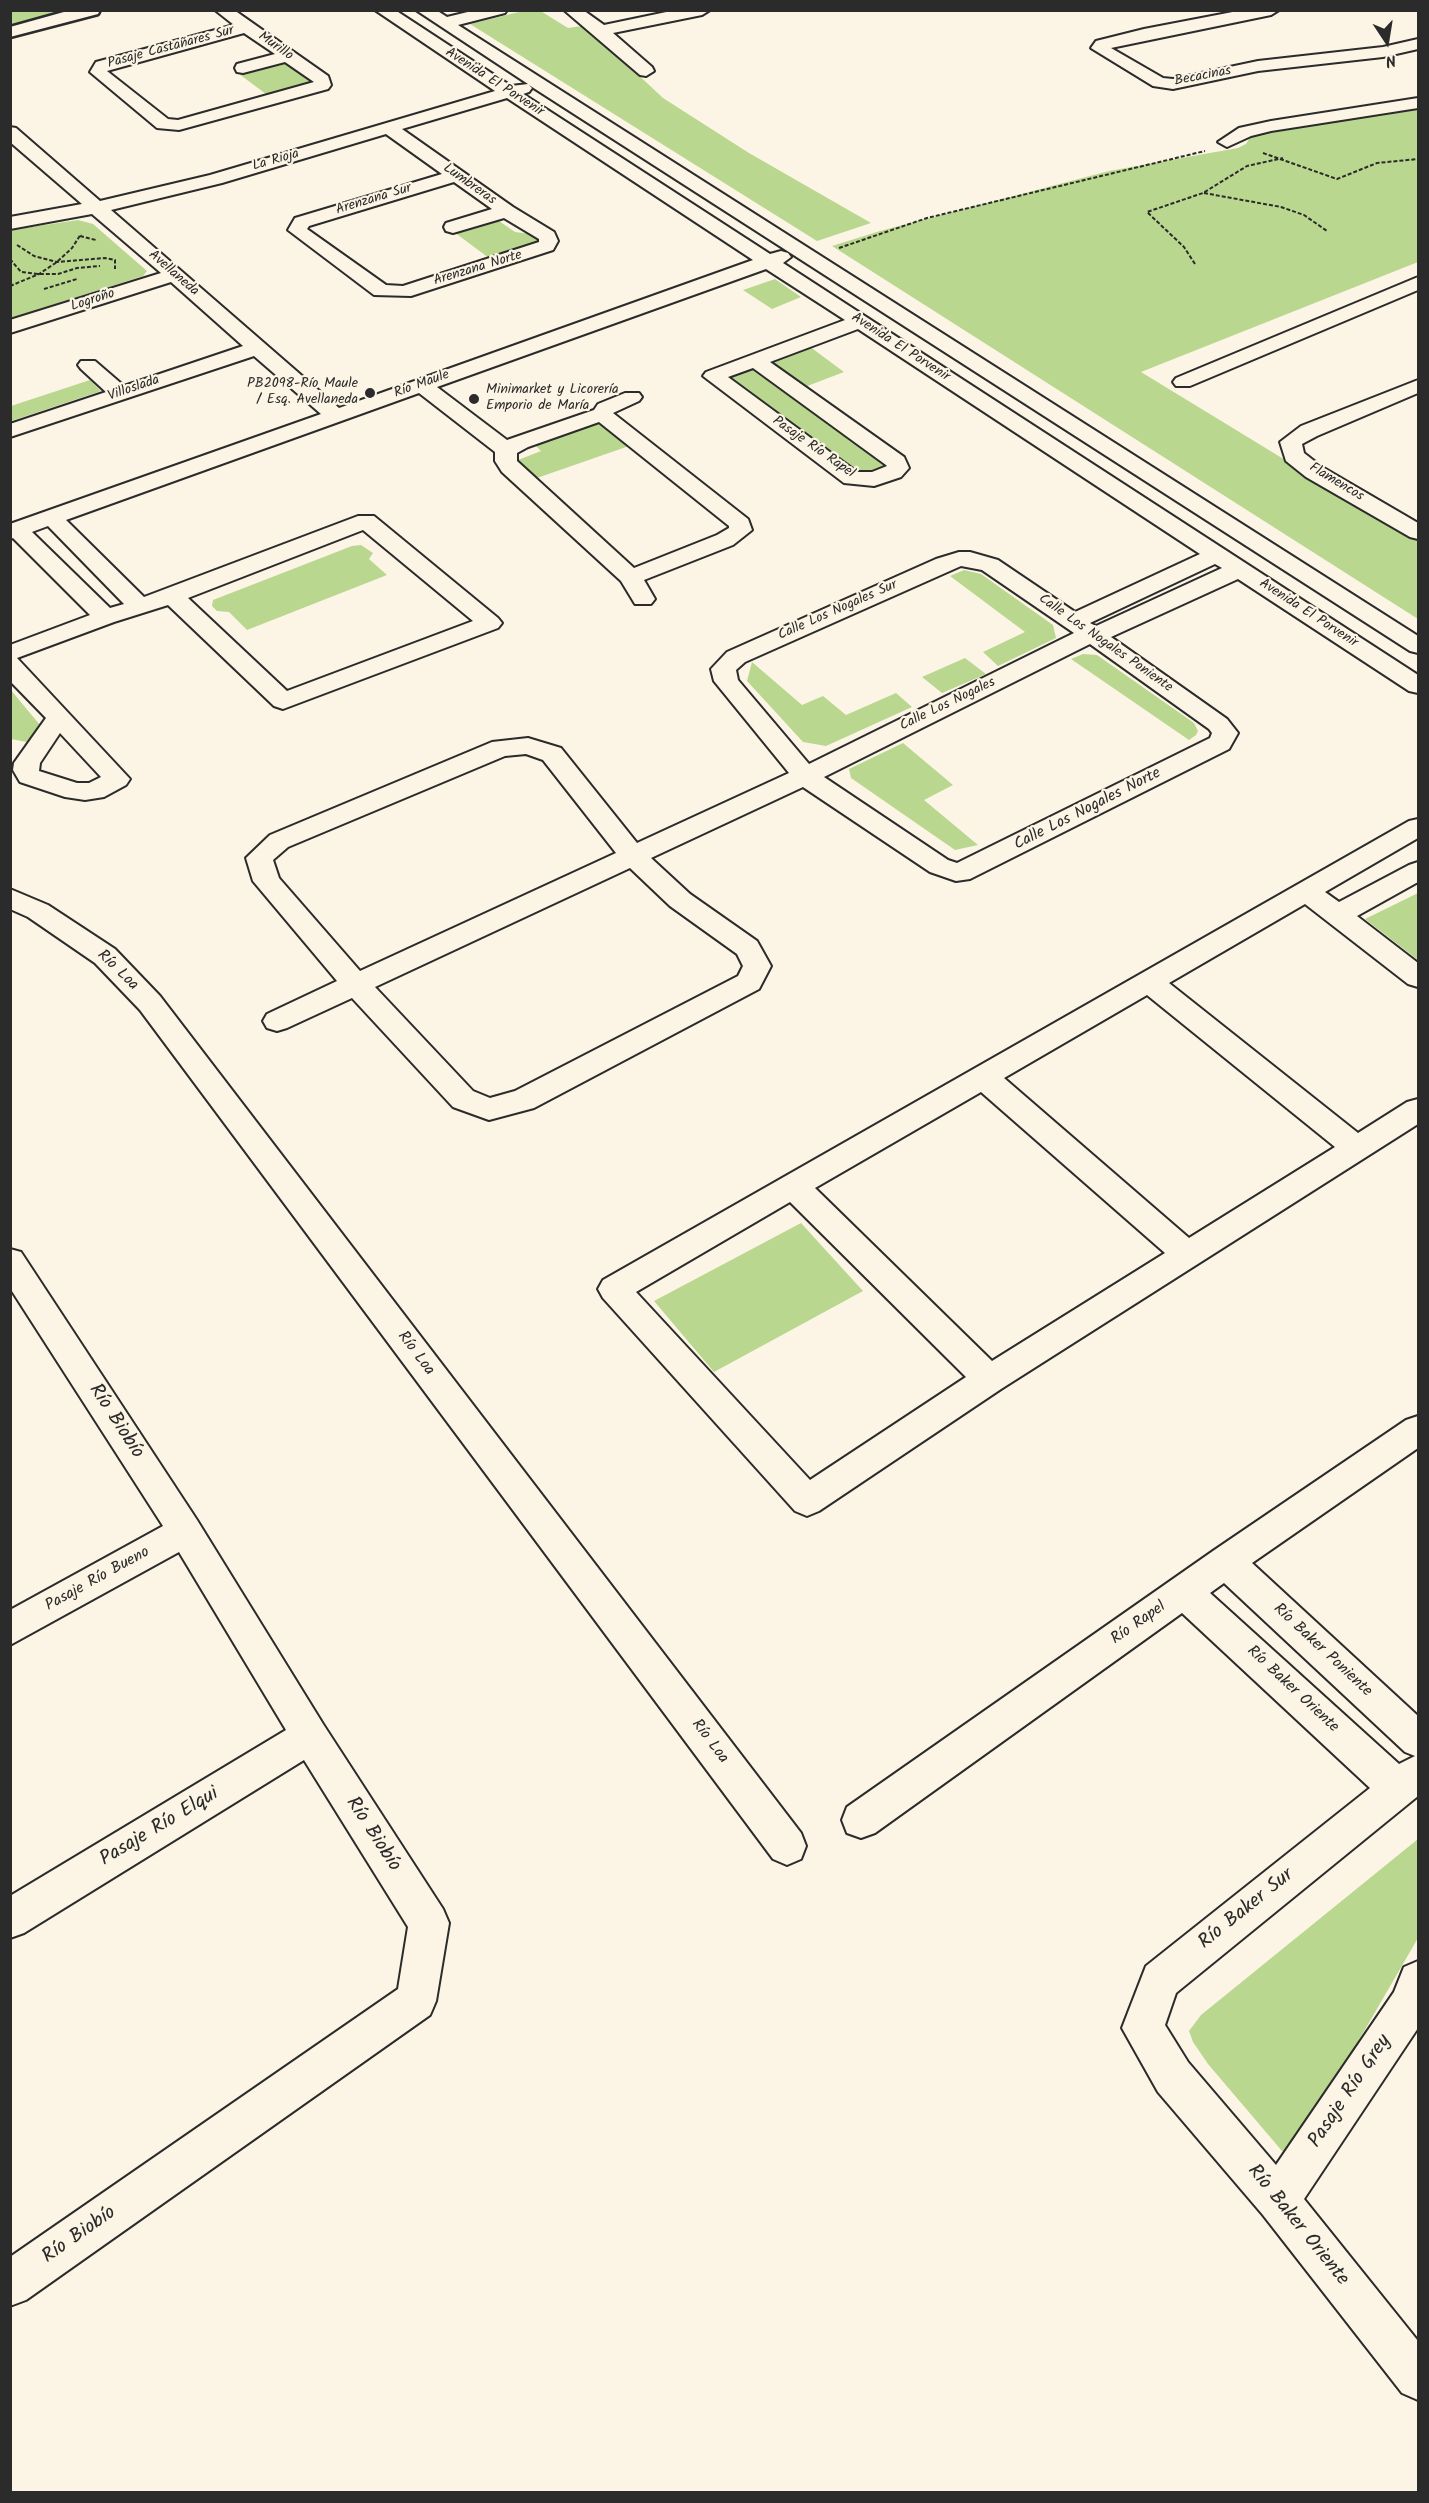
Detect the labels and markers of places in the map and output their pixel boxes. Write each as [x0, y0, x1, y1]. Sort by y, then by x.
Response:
place label: PB2098-Río Maule / Esq. Avellaneda [247, 377, 358, 410]
place label: Minimarket y Licorería Emporio de María [486, 383, 619, 416]
marker: PB2098-Río Maule / Esq. Avellaneda [363, 386, 377, 400]
marker: Minimarket y Licorería Emporio de María [467, 392, 481, 406]

